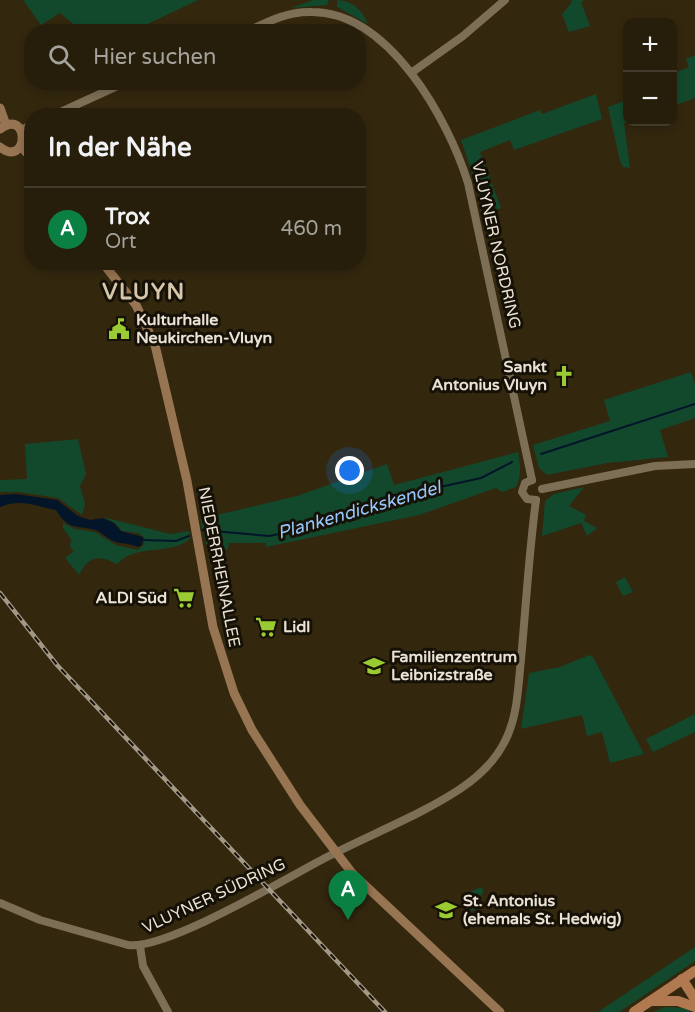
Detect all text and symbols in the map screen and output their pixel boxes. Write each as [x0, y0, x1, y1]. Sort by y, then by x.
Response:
map controls [623, 18, 677, 126]
button: + [623, 18, 677, 72]
search box [24, 24, 366, 90]
icon: search [45, 41, 78, 74]
text: Hier suchen [93, 44, 216, 70]
button: − [623, 72, 677, 126]
text: In der Nähe [48, 132, 192, 163]
street label: VLUYNER NORDRING [467, 159, 525, 331]
text: Trox [105, 204, 150, 230]
text: A [60, 217, 75, 241]
text: 460 m [281, 217, 342, 241]
text: Ort [105, 230, 136, 254]
district label: VLUYN [102, 279, 186, 305]
place label: Kulturhalle Neukirchen-Vluyn [136, 310, 272, 348]
public building icon: Kulturhalle Neukirchen-Vluyn [107, 317, 131, 341]
place label: Sankt Antonius Vluyn [432, 357, 548, 395]
church icon: Sankt Antonius Vluyn [552, 364, 576, 388]
your location [335, 456, 364, 485]
water label: Plankendickskendel [275, 475, 446, 544]
street label: NIEDERRHEINALLEE [194, 485, 244, 649]
supermarket icon: ALDI Süd [172, 586, 196, 610]
place label: ALDI Süd [96, 588, 167, 608]
supermarket icon: Lidl [254, 615, 278, 639]
place label: Lidl [283, 617, 310, 637]
place label: Familienzentrum Leibnizstraße [391, 647, 517, 685]
school or university icon: Familienzentrum Leibnizstraße [362, 654, 386, 678]
street label: VLUYNER SÜDRING [139, 854, 289, 938]
pin: A [328, 870, 368, 920]
place label: St. Antonius (ehemals St. Hedwig) [463, 891, 621, 929]
school or university icon: St. Antonius (ehemals St. Hedwig) [434, 898, 458, 922]

